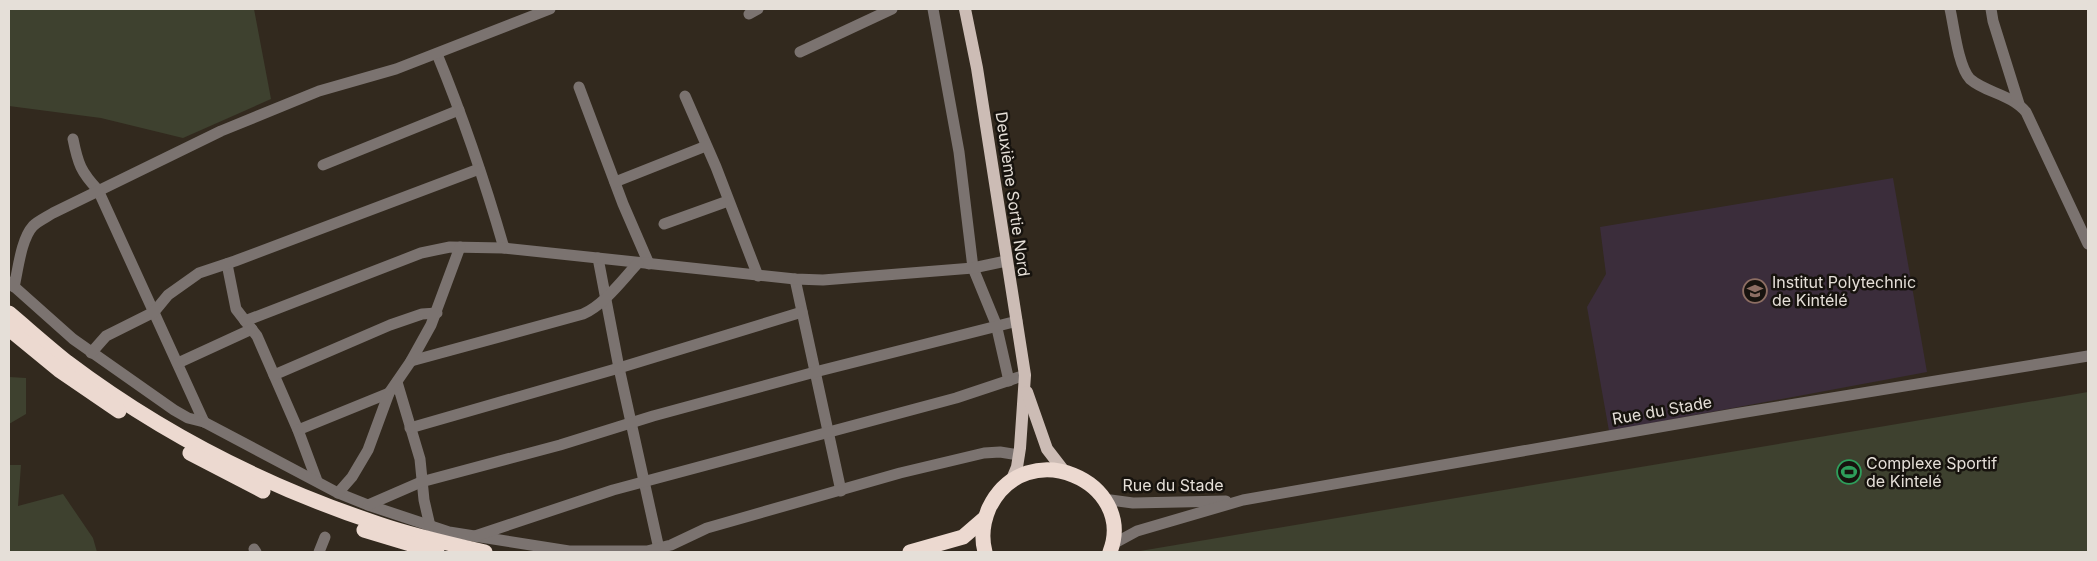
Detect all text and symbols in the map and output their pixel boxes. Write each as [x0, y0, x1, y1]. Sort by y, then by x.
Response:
street label: Deuxième Sortie Nord [992, 110, 1034, 278]
place label: Institut Polytechnic de Kintélé [1772, 272, 1916, 310]
school or university icon: Institut Polytechnic de Kintélé [1742, 278, 1768, 304]
street label: Rue du Stade [1611, 391, 1713, 429]
place label: Complexe Sportif de Kintelé [1866, 453, 1997, 491]
sports icon: Complexe Sportif de Kintelé [1836, 459, 1862, 485]
street label: Rue du Stade [1122, 475, 1224, 495]

